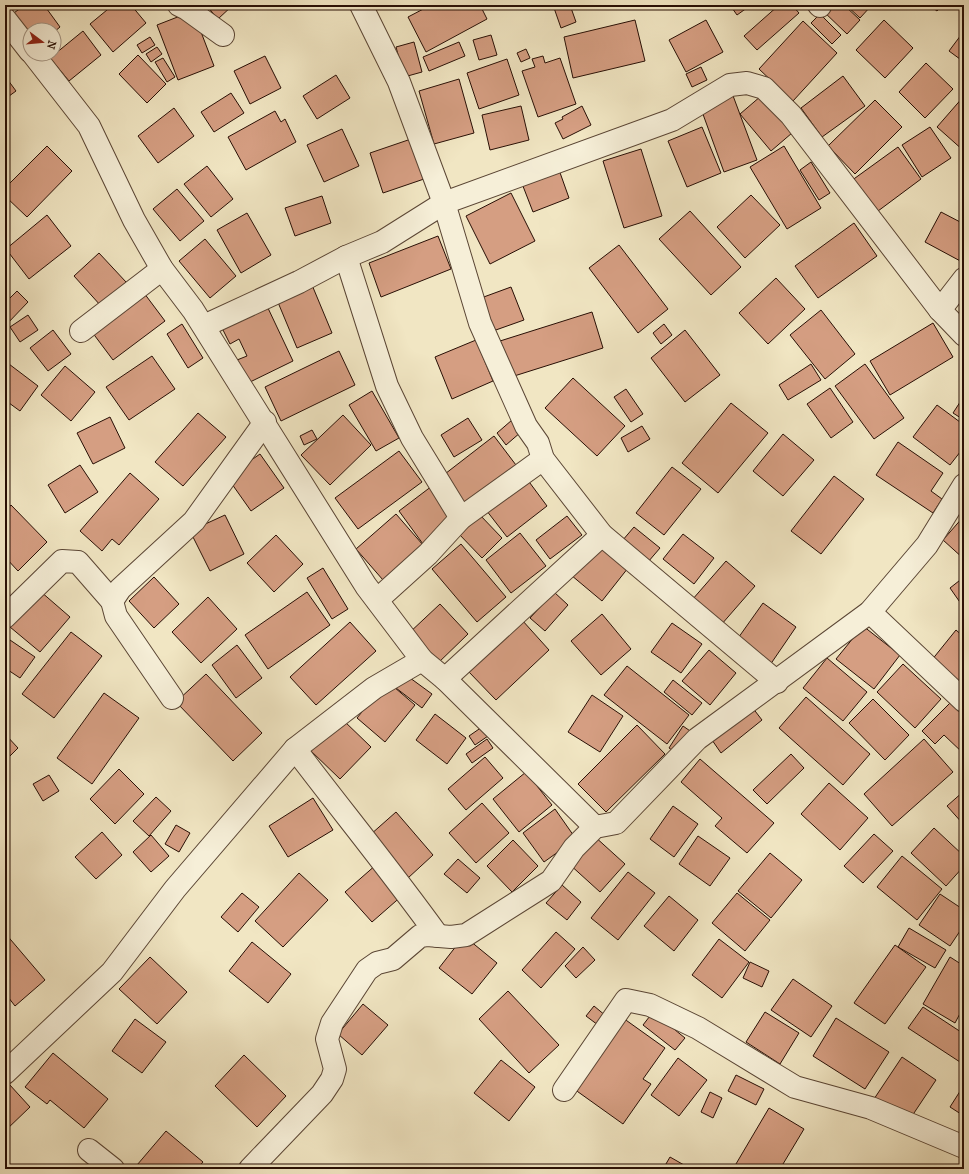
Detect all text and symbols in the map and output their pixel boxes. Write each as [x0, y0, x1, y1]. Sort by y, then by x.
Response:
north arrow [22, 22, 62, 62]
text: N [44, 39, 59, 51]

